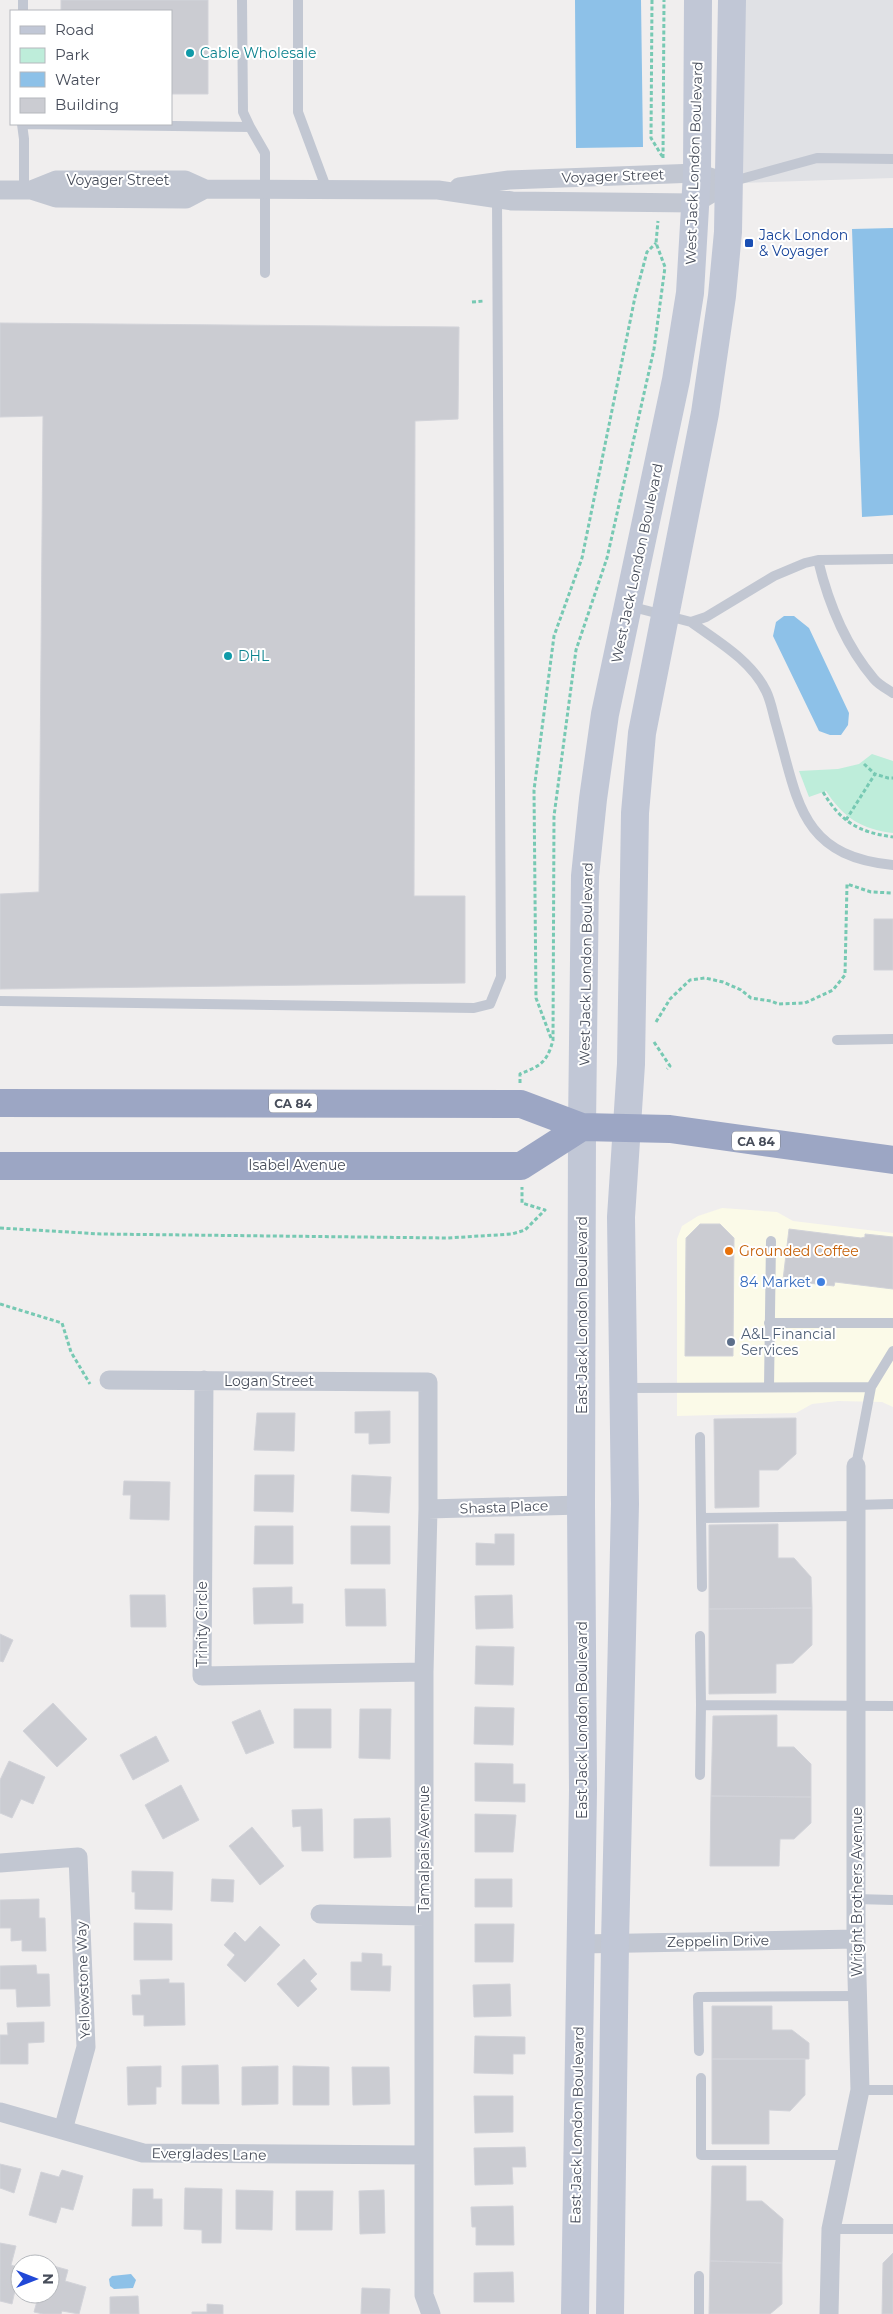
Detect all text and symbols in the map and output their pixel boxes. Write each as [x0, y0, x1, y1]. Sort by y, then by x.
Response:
legend [10, 10, 172, 125]
text: Road [55, 20, 94, 39]
place label: Cable Wholesale [200, 44, 317, 62]
text: Park [55, 45, 89, 64]
marker: Cable Wholesale [184, 47, 196, 59]
street label: West Jack London Boulevard [681, 61, 707, 265]
text: Water [55, 70, 101, 89]
text: Building [55, 95, 119, 114]
street label: Voyager Street [561, 165, 665, 187]
street label: Voyager Street [67, 171, 170, 189]
place label: Jack London & Voyager [758, 226, 848, 260]
marker: Jack London & Voyager [743, 237, 755, 249]
street label: West Jack London Boulevard [607, 462, 667, 664]
place label: DHL [238, 647, 270, 665]
marker: DHL [222, 650, 234, 662]
street label: West Jack London Boulevard [575, 862, 597, 1066]
road number: CA 84 [269, 1094, 317, 1112]
road number: CA 84 [732, 1132, 780, 1150]
street label: Isabel Avenue [248, 1156, 346, 1174]
street label: East Jack London Boulevard [573, 1216, 591, 1414]
place label: Grounded Coffee [739, 1242, 859, 1260]
marker: Grounded Coffee [723, 1245, 735, 1257]
place label: 84 Market [740, 1273, 811, 1291]
marker: 84 Market [815, 1276, 827, 1288]
place label: A&L Financial Services [741, 1325, 836, 1359]
marker: A&L Financial Services [725, 1336, 737, 1348]
street label: Logan Street [224, 1372, 314, 1390]
street label: Shasta Place [459, 1496, 549, 1518]
street label: Trinity Circle [193, 1581, 211, 1667]
street label: East Jack London Boulevard [573, 1621, 591, 1819]
street label: Tamalpais Avenue [415, 1785, 433, 1913]
street label: Wright Brothers Avenue [848, 1807, 866, 1977]
street label: Yellowstone Way [72, 1920, 94, 2039]
street label: Zeppelin Drive [667, 1931, 769, 1951]
street label: East Jack London Boulevard [566, 2026, 588, 2224]
street label: Everglades Lane [151, 2144, 267, 2164]
north arrow [10, 2254, 60, 2304]
text: N [39, 2273, 57, 2285]

